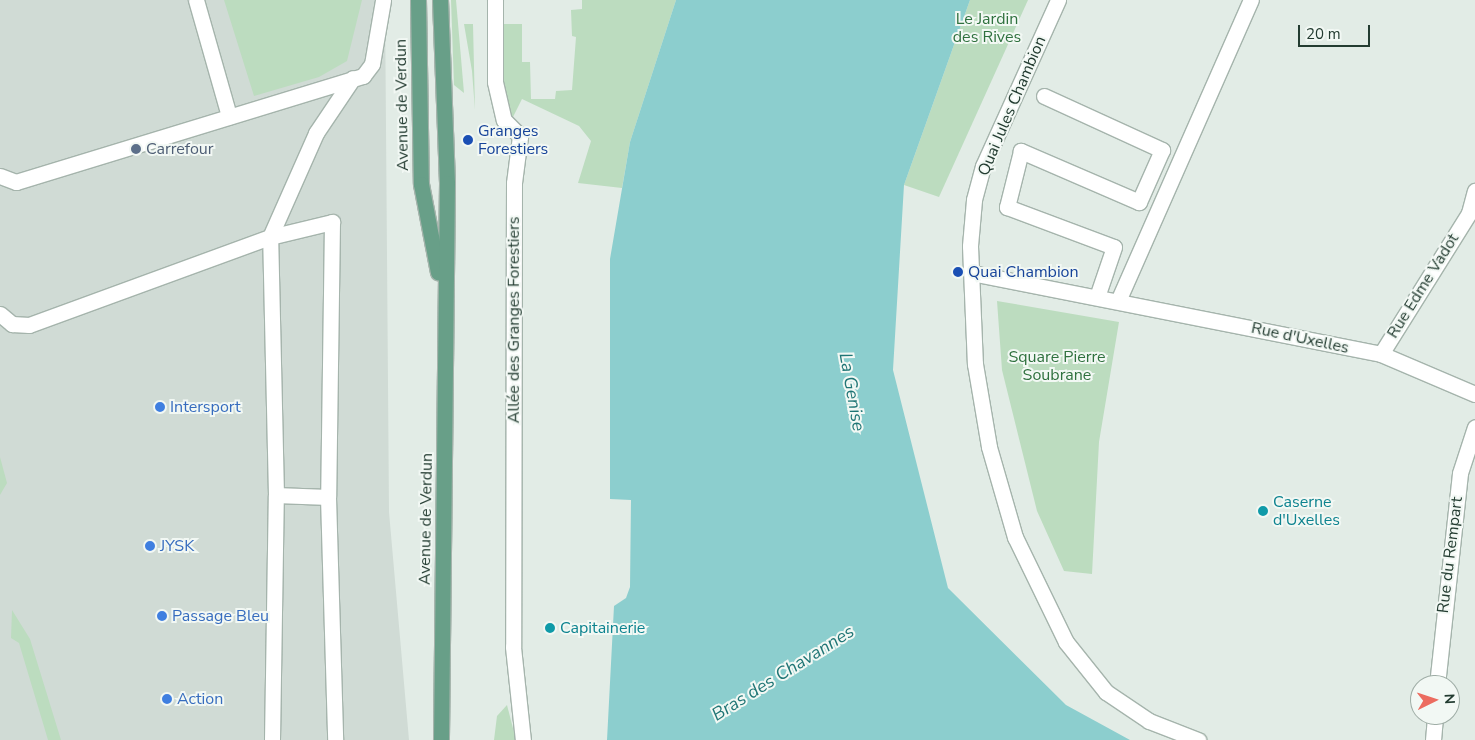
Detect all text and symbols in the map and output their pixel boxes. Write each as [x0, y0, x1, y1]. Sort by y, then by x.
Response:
park label: Le Jardin des Rives [953, 9, 1021, 47]
scale bar [1300, 15, 1372, 47]
text: 20 m [1306, 24, 1341, 44]
street label: Quai Jules Chambion [974, 33, 1050, 179]
street label: Avenue de Verdun [391, 39, 413, 171]
place label: Granges Forestiers [478, 121, 548, 159]
marker: Granges Forestiers [462, 134, 474, 146]
place label: Carrefour [146, 139, 214, 159]
marker: Carrefour [130, 143, 142, 155]
street label: Allée des Granges Forestiers [504, 217, 524, 423]
street label: Rue Edme Vadot [1383, 230, 1463, 342]
place label: Quai Chambion [968, 262, 1079, 282]
marker: Quai Chambion [952, 266, 964, 278]
street label: Rue d'Uxelles [1250, 318, 1350, 358]
park label: Square Pierre Soubrane [1008, 347, 1106, 385]
water label: La Genise [834, 351, 870, 433]
place label: Intersport [170, 397, 241, 417]
marker: Intersport [154, 401, 166, 413]
street label: Avenue de Verdun [415, 453, 437, 585]
place label: Caserne d'Uxelles [1273, 492, 1340, 530]
street label: Rue du Rempart [1433, 496, 1467, 614]
marker: Caserne d'Uxelles [1257, 505, 1269, 517]
place label: JYSK [160, 536, 194, 556]
marker: JYSK [144, 540, 156, 552]
place label: Passage Bleu [172, 606, 269, 626]
marker: Passage Bleu [156, 610, 168, 622]
place label: Capitainerie [560, 618, 645, 638]
water label: Bras des Chavannes [708, 620, 858, 726]
marker: Capitainerie [544, 622, 556, 634]
north arrow [1410, 675, 1460, 725]
place label: Action [177, 689, 223, 709]
marker: Action [161, 693, 173, 705]
text: N [1440, 693, 1459, 705]

